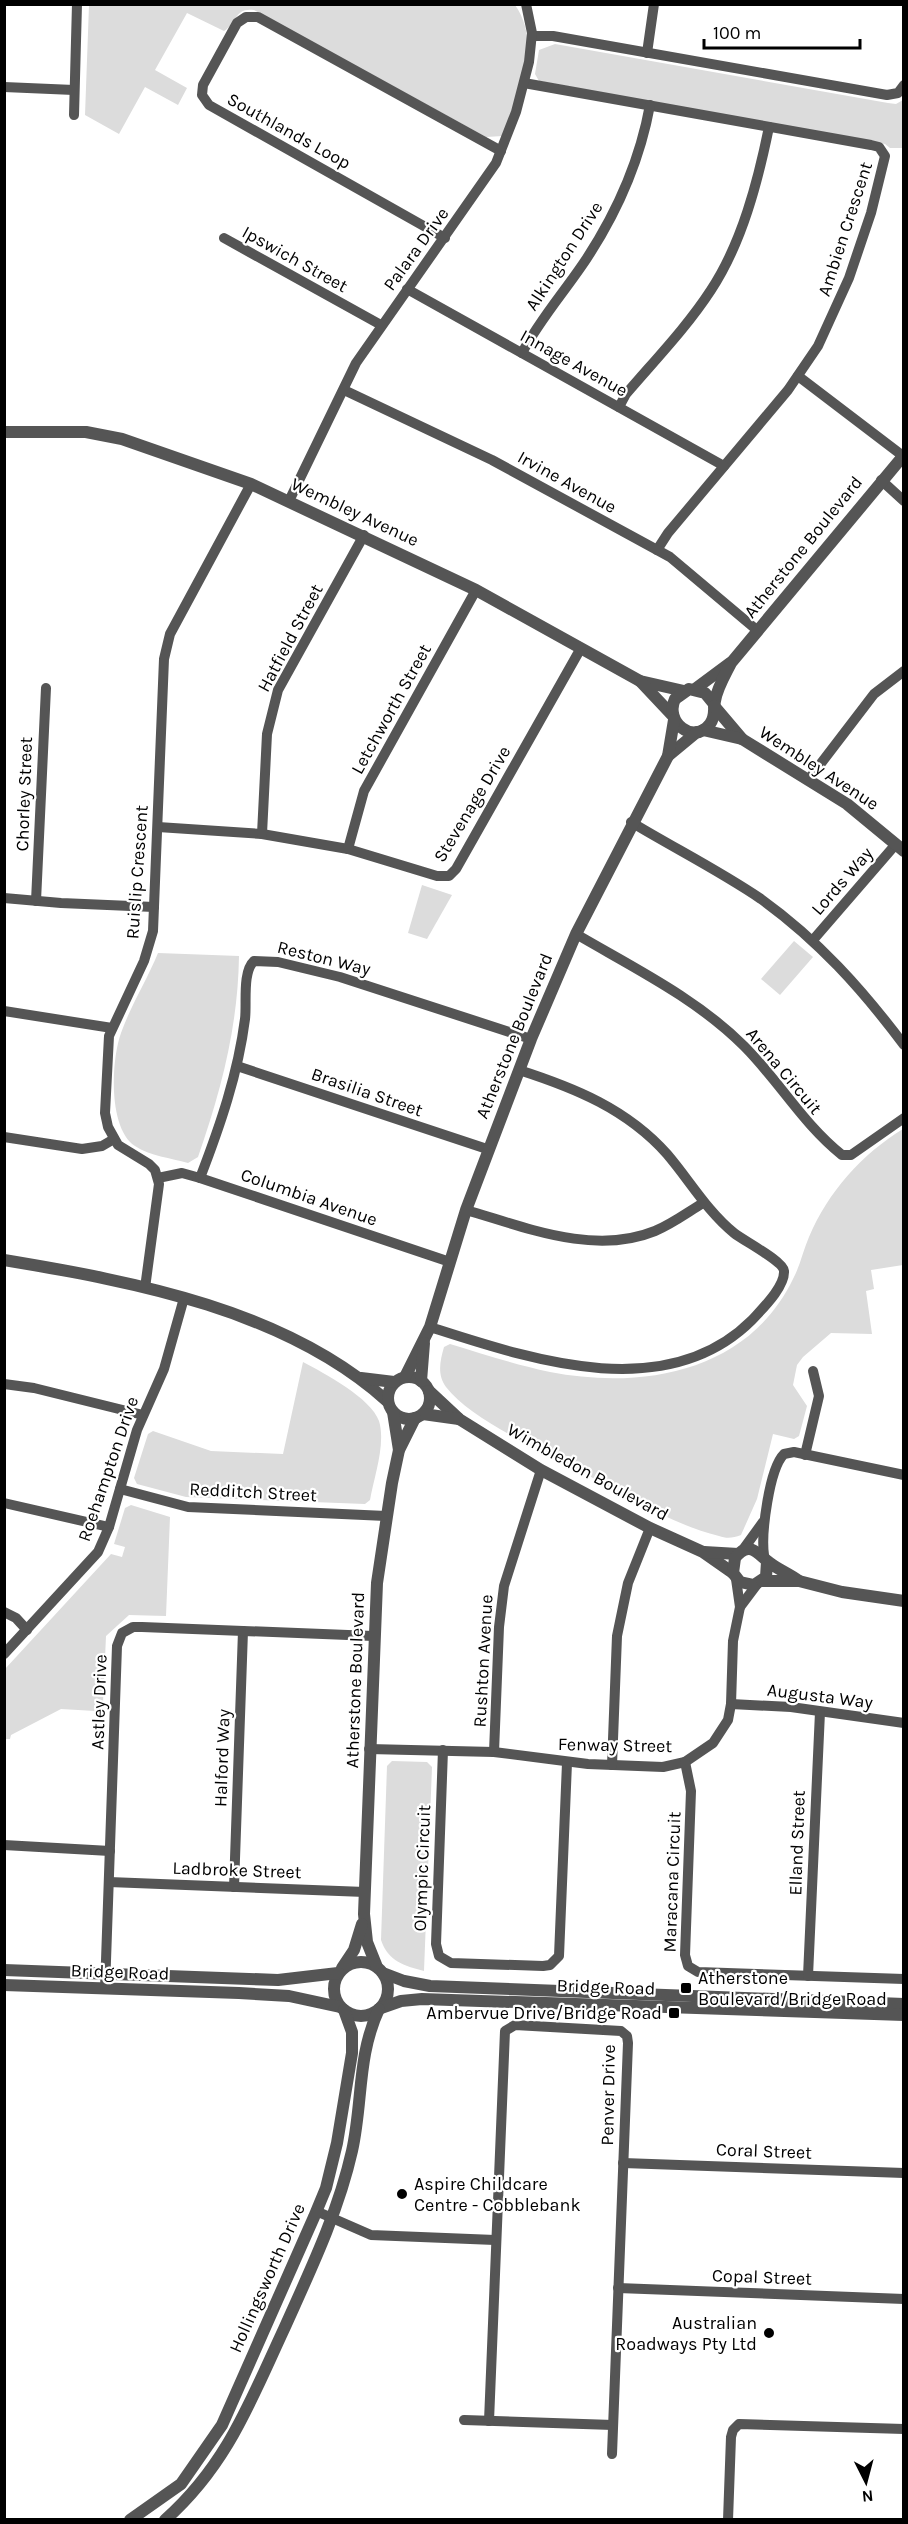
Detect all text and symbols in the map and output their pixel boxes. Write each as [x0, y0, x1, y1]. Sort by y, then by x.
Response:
scale bar [704, 12, 860, 50]
text: 100 m [713, 22, 761, 44]
street label: Southlands Loop [223, 88, 355, 174]
street label: Ambien Crescent [813, 159, 877, 299]
street label: Alkington Drive [521, 197, 607, 315]
street label: Palara Drive [378, 203, 454, 295]
street label: Ipswich Street [238, 221, 352, 297]
street label: Innage Avenue [516, 324, 632, 402]
street label: Irvine Avenue [514, 446, 620, 518]
street label: Atherstone Boulevard [739, 471, 867, 623]
street label: Wembley Avenue [288, 473, 422, 551]
street label: Hatfield Street [252, 580, 328, 696]
street label: Letchworth Street [346, 640, 436, 778]
street label: Wembley Avenue [755, 721, 883, 815]
street label: Chorley Street [11, 736, 37, 852]
street label: Stevenage Drive [429, 742, 515, 866]
street label: Ruislip Crescent [121, 804, 153, 940]
street label: Lords Way [806, 842, 878, 920]
street label: Reston Way [275, 936, 373, 980]
street label: Atherstone Boulevard [471, 950, 557, 1122]
street label: Arena Circuit [741, 1023, 827, 1119]
street label: Brasilia Street [308, 1063, 426, 1121]
street label: Columbia Avenue [238, 1163, 380, 1231]
street label: Roehampton Drive [73, 1394, 143, 1544]
street label: Wimbledon Boulevard [503, 1418, 673, 1526]
street label: Redditch Street [189, 1478, 317, 1506]
street label: Atherstone Boulevard [341, 1591, 369, 1769]
street label: Rushton Avenue [469, 1594, 497, 1728]
street label: Astley Drive [86, 1654, 112, 1750]
street label: Augusta Way [766, 1679, 875, 1713]
street label: Halford Way [209, 1708, 235, 1807]
street label: Fenway Street [558, 1733, 672, 1757]
street label: Elland Street [784, 1790, 810, 1896]
street label: Olympic Circuit [409, 1804, 435, 1932]
street label: Maracana Circuit [659, 1811, 685, 1953]
street label: Ladbroke Street [172, 1857, 302, 1883]
street label: Bridge Road [70, 1959, 170, 1985]
place label: Atherstone Boulevard/Bridge Road [698, 1967, 887, 2010]
street label: Bridge Road [556, 1974, 656, 2000]
marker: Atherstone Boulevard/Bridge Road [679, 1981, 693, 1995]
place label: Ambervue Drive/Bridge Road [426, 2002, 662, 2024]
marker: Ambervue Drive/Bridge Road [667, 2006, 681, 2020]
street label: Penver Drive [596, 2044, 620, 2146]
street label: Coral Street [716, 2138, 813, 2164]
place label: Aspire Childcare Centre - Cobblebank [414, 2173, 581, 2216]
marker: Aspire Childcare Centre - Cobblebank [395, 2187, 409, 2201]
street label: Hollingsworth Drive [224, 2200, 310, 2356]
street label: Copal Street [712, 2264, 813, 2290]
place label: Australian Roadways Pty Ltd [615, 2312, 757, 2355]
marker: Australian Roadways Pty Ltd [762, 2326, 776, 2340]
north arrow [836, 2452, 896, 2512]
text: N [861, 2486, 874, 2506]

